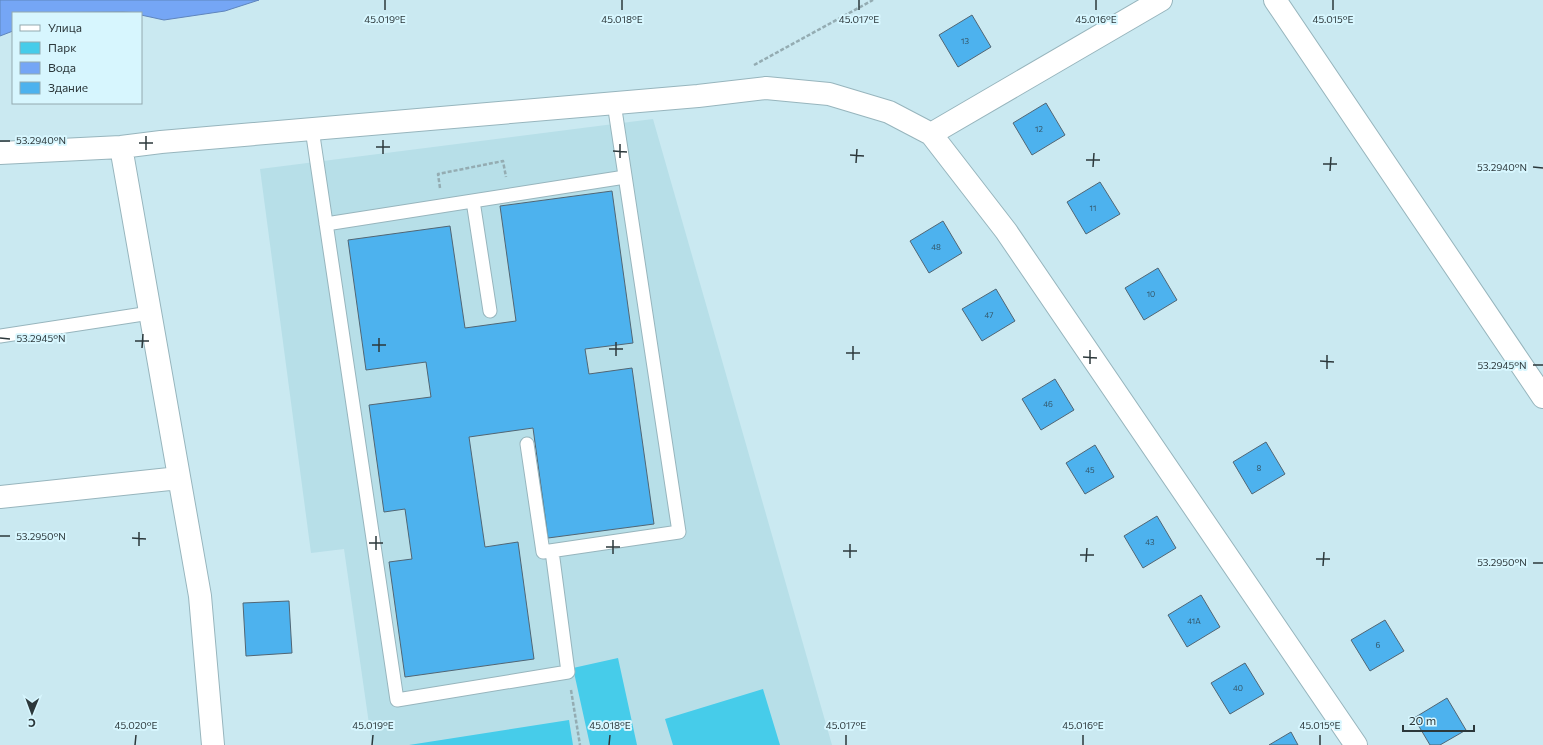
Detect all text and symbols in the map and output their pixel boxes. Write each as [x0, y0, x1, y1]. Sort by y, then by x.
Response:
legend [12, 12, 142, 104]
text: 45.019°E [364, 13, 406, 25]
text: 45.018°E [601, 13, 643, 25]
text: 45.017°E [839, 13, 879, 25]
text: 45.016°E [1075, 13, 1117, 25]
text: 45.015°E [1313, 13, 1354, 25]
text: Улица [48, 20, 82, 34]
house number: 13 [961, 36, 969, 46]
text: Парк [48, 40, 77, 54]
text: Вода [48, 60, 76, 74]
text: Здание [48, 80, 88, 94]
house number: 12 [1035, 124, 1043, 134]
text: 53.2940°N [16, 134, 66, 146]
text: 53.2940°N [1477, 161, 1527, 173]
house number: 11 [1090, 203, 1096, 213]
house number: 48 [931, 242, 941, 252]
house number: 10 [1147, 289, 1155, 299]
house number: 47 [985, 310, 993, 320]
text: 53.2945°N [16, 332, 66, 344]
text: 53.2945°N [1477, 359, 1527, 371]
house number: 46 [1043, 399, 1053, 409]
house number: 8 [1257, 463, 1262, 473]
house number: 45 [1085, 465, 1095, 475]
text: 53.2950°N [16, 530, 66, 542]
house number: 43 [1145, 537, 1155, 547]
text: 53.2950°N [1477, 556, 1527, 568]
house number: 41А [1187, 616, 1201, 626]
house number: 6 [1376, 640, 1381, 650]
house number: 40 [1233, 683, 1243, 693]
north arrow [12, 693, 52, 733]
scale bar [1403, 707, 1474, 733]
text: 20 m [1409, 713, 1436, 727]
text: С [27, 717, 36, 730]
text: 45.020°E [115, 719, 158, 731]
text: 45.019°E [352, 719, 394, 731]
text: 45.018°E [589, 719, 631, 731]
text: 45.017°E [826, 719, 866, 731]
text: 45.016°E [1062, 719, 1104, 731]
text: 45.015°E [1300, 719, 1341, 731]

